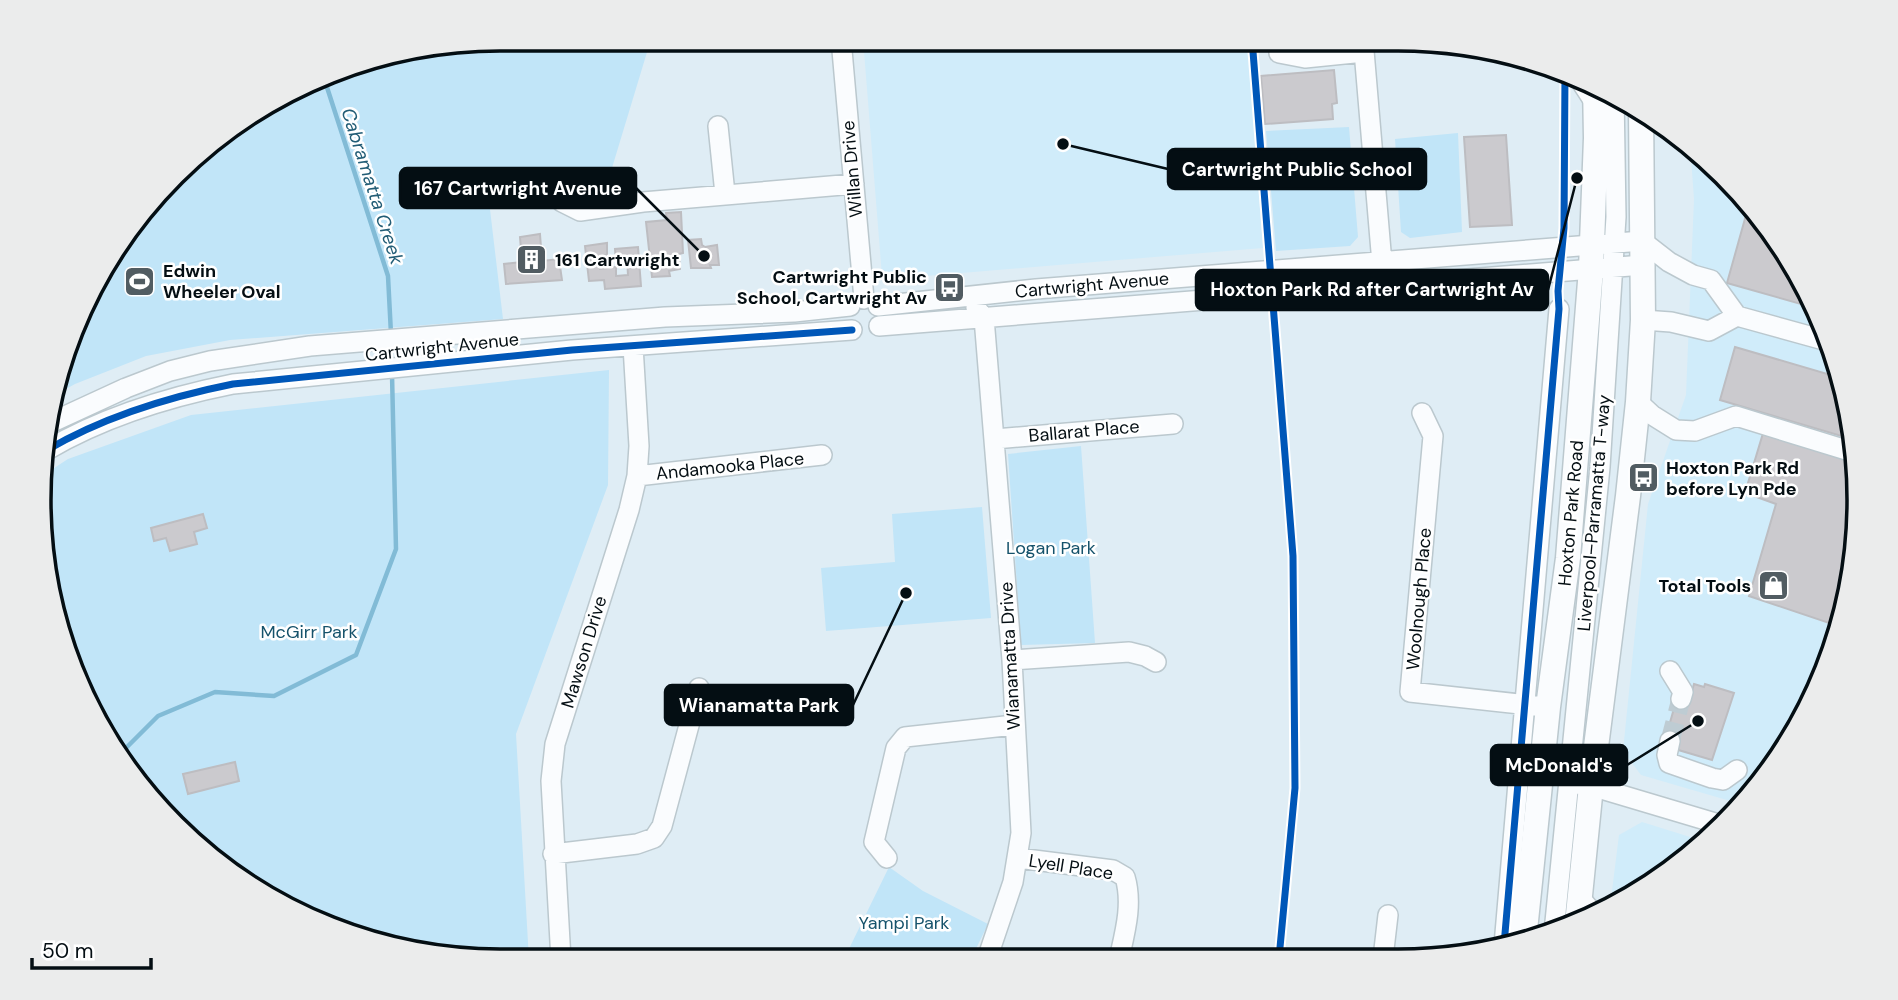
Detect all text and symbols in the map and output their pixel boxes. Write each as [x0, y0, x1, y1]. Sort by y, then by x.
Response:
water label: Cabramatta Creek [335, 105, 410, 268]
street label: Willan Drive [836, 119, 868, 219]
callout: Cartwright Public School [1168, 149, 1426, 189]
text: Cartwright Public School [1182, 157, 1412, 182]
callout: 167 Cartwright Avenue [400, 168, 636, 208]
text: 167 Cartwright Avenue [414, 176, 622, 201]
building icon: 161 Cartwright [515, 243, 549, 277]
place label: 161 Cartwright [555, 248, 679, 272]
place label: Edwin Wheeler Oval [163, 259, 280, 304]
sports icon: Edwin Wheeler Oval [123, 264, 157, 298]
place label: Cartwright Public School, Cartwright Av [737, 265, 927, 310]
street label: Cartwright Avenue [1014, 266, 1170, 304]
bus stop icon: Cartwright Public School, Cartwright Av [933, 270, 967, 304]
callout: Hoxton Park Rd after Cartwright Av [1196, 270, 1548, 310]
text: Hoxton Park Rd after Cartwright Av [1210, 277, 1534, 302]
street label: Cartwright Avenue [364, 327, 520, 367]
street label: Liverpool–Parramatta T-way [1572, 394, 1616, 632]
street label: Ballarat Place [1028, 414, 1140, 448]
street label: Hoxton Park Road [1553, 439, 1589, 587]
street label: Andamooka Place [655, 446, 805, 486]
place label: Hoxton Park Rd before Lyn Pde [1666, 456, 1799, 501]
bus stop icon: Hoxton Park Rd before Lyn Pde [1626, 461, 1660, 495]
street label: Woolnough Place [1401, 527, 1437, 671]
park label: Logan Park [1006, 536, 1096, 560]
shop icon: Total Tools [1757, 569, 1791, 603]
place label: Total Tools [1658, 574, 1751, 598]
street label: Wianamatta Drive [994, 581, 1026, 731]
street label: Mawson Drive [556, 593, 612, 711]
park label: McGirr Park [260, 620, 358, 644]
callout: Wianamatta Park [665, 685, 853, 725]
text: Wianamatta Park [679, 693, 839, 718]
callout: McDonald's [1491, 745, 1627, 785]
text: McDonald's [1505, 753, 1613, 778]
street label: Lyell Place [1027, 848, 1115, 886]
park label: Yampi Park [859, 911, 949, 935]
scale bar [32, 926, 150, 970]
text: 50 m [42, 937, 93, 965]

